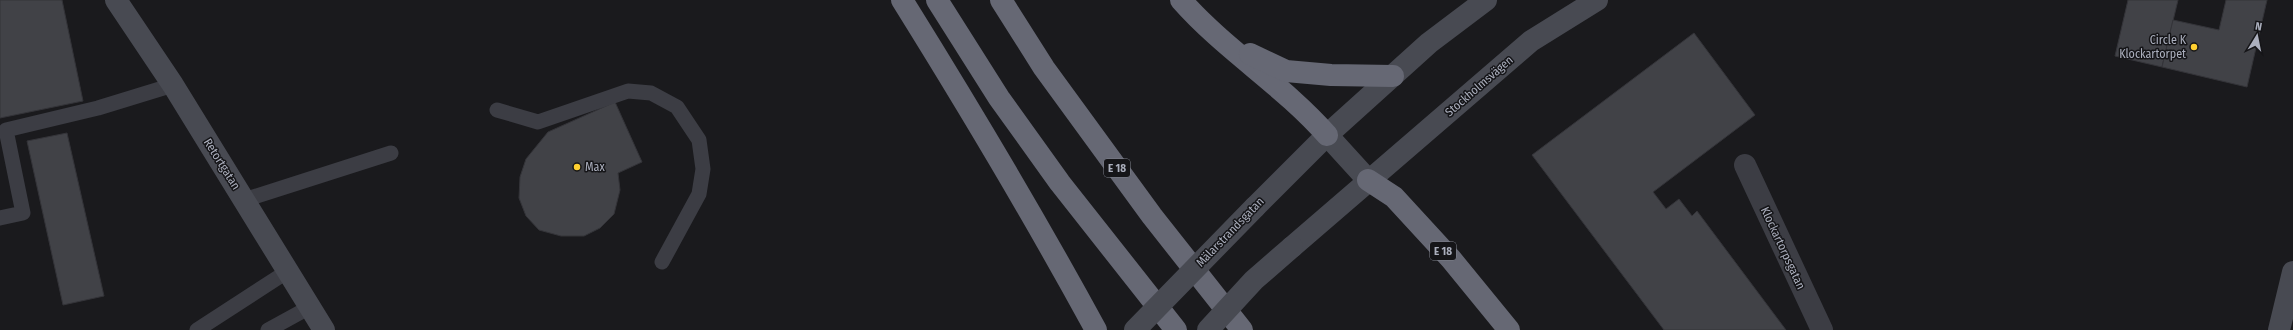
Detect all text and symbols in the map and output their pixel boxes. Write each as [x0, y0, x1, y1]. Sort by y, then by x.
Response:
north arrow [2237, 16, 2277, 56]
text: N [2254, 20, 2263, 34]
place label: Circle K Klockartorpet [2119, 33, 2187, 61]
marker: Circle K Klockartorpet [2189, 42, 2199, 52]
street label: Stockholmsvägen [1442, 53, 1516, 119]
street label: Retortgatan [201, 136, 243, 192]
road number: E 18 [1104, 159, 1130, 177]
place label: Max [585, 160, 605, 174]
marker: Max [572, 162, 582, 172]
street label: Mälarstrandsgatan [1193, 194, 1267, 270]
street label: Klockartorpsgatan [1758, 204, 1808, 292]
road number: E 18 [1430, 242, 1456, 260]

